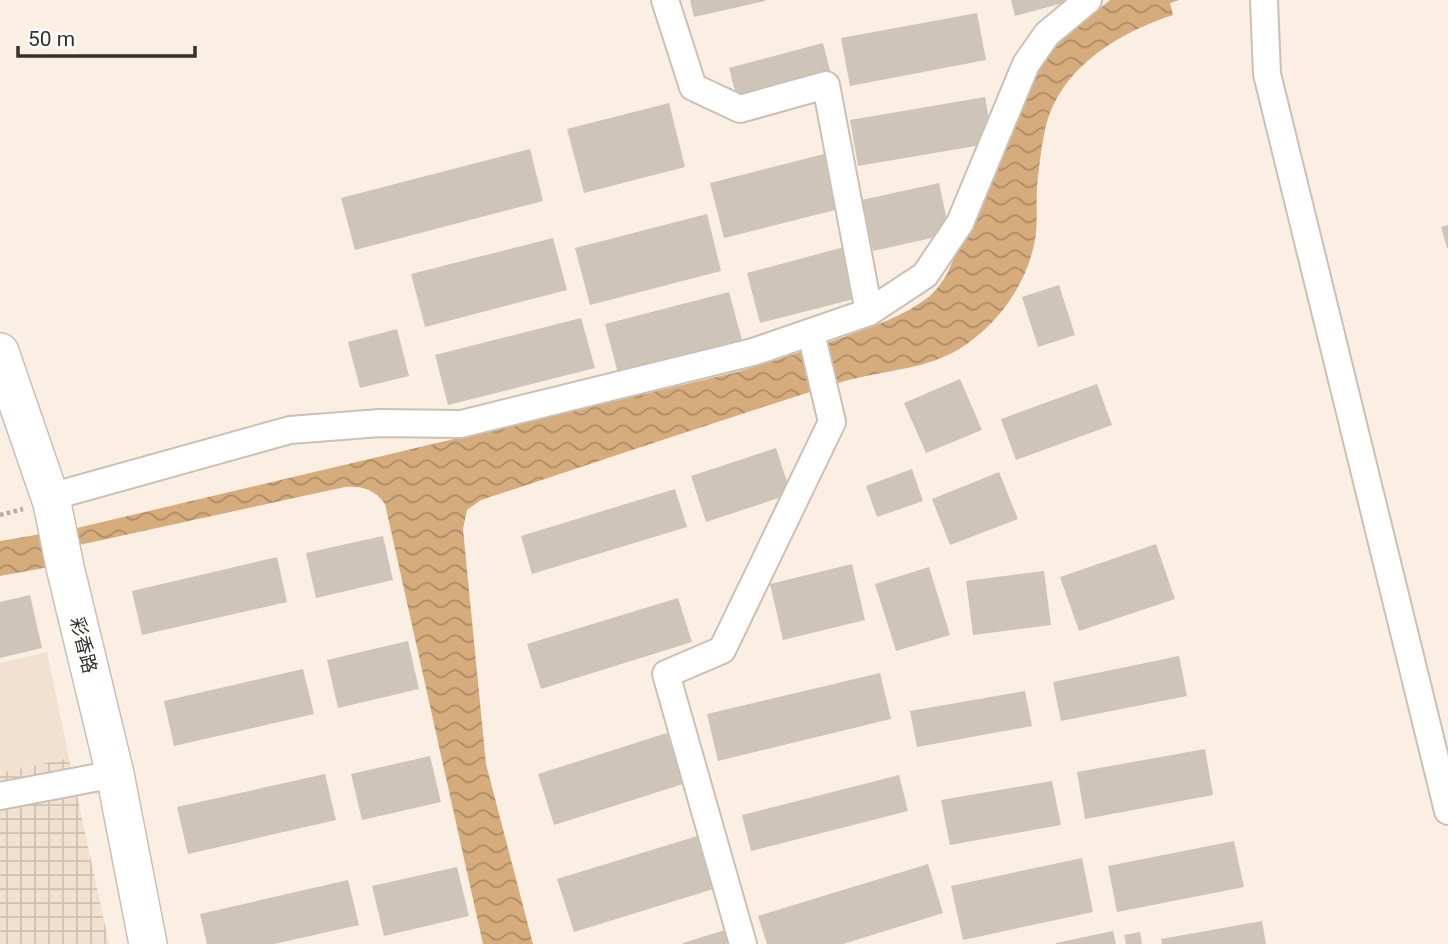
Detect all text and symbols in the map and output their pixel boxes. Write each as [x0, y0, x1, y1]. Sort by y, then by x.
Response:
scale bar [18, 14, 194, 58]
text: 50 m [28, 27, 75, 51]
street label: 彩香路 [65, 615, 102, 676]

